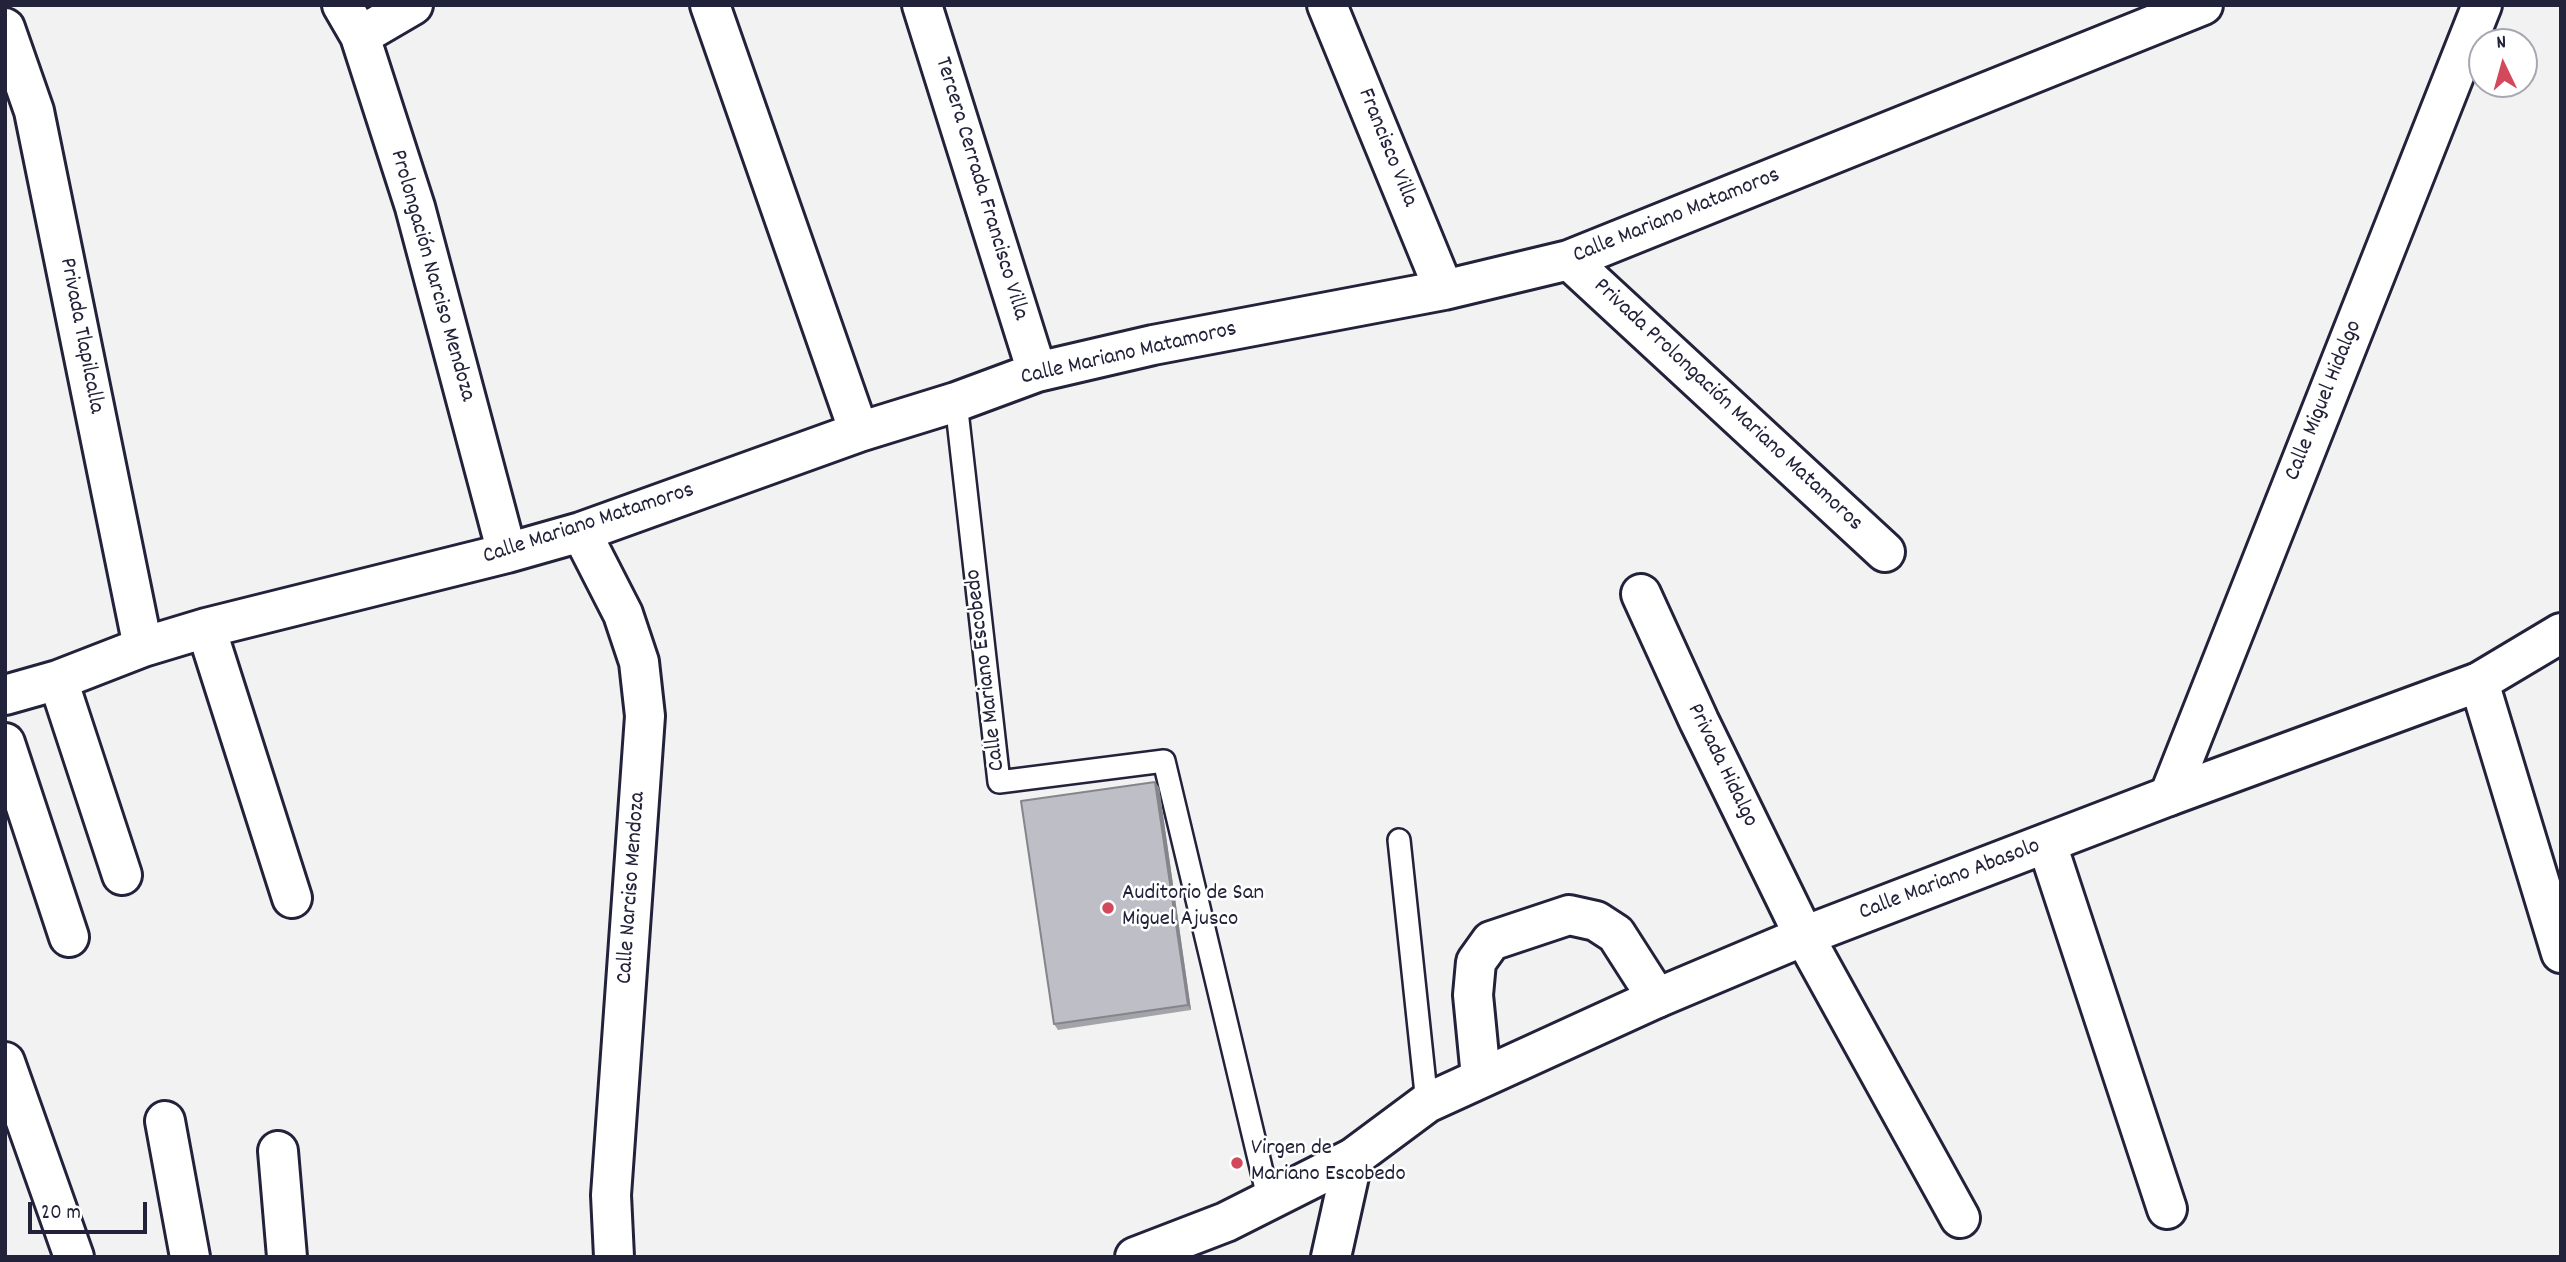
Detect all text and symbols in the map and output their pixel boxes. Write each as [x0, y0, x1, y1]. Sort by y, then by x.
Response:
north arrow [2468, 28, 2538, 98]
text: N [2495, 30, 2507, 57]
street label: Tercera Cerrada Francisco Villa [927, 54, 1033, 324]
street label: Francisco Villa [1350, 85, 1422, 211]
street label: Prolongación Narciso Mendoza [382, 147, 480, 405]
street label: Calle Mariano Matamoros [1570, 163, 1784, 271]
street label: Privada Tlapilcalla [51, 256, 109, 416]
street label: Privada Prolongación Mariano Matamoros [1587, 274, 1867, 538]
street label: Calle Mariano Matamoros [1019, 317, 1239, 393]
street label: Calle Miguel Hidalgo [2280, 317, 2370, 485]
street label: Calle Mariano Matamoros [480, 478, 698, 572]
street label: Calle Mariano Escobedo [961, 568, 1013, 772]
street label: Privada Hidalgo [1679, 700, 1763, 832]
street label: Calle Narciso Mendoza [613, 791, 653, 985]
street label: Calle Mariano Abasolo [1856, 834, 2044, 928]
place label: Auditorio de San Miguel Ajusco [1122, 881, 1264, 935]
marker: Auditorio de San Miguel Ajusco [1100, 900, 1116, 916]
place label: Virgen de Mariano Escobedo [1251, 1136, 1406, 1190]
marker: Virgen de Mariano Escobedo [1229, 1155, 1245, 1171]
scale bar [32, 1188, 150, 1232]
text: 20 m [41, 1199, 81, 1229]

